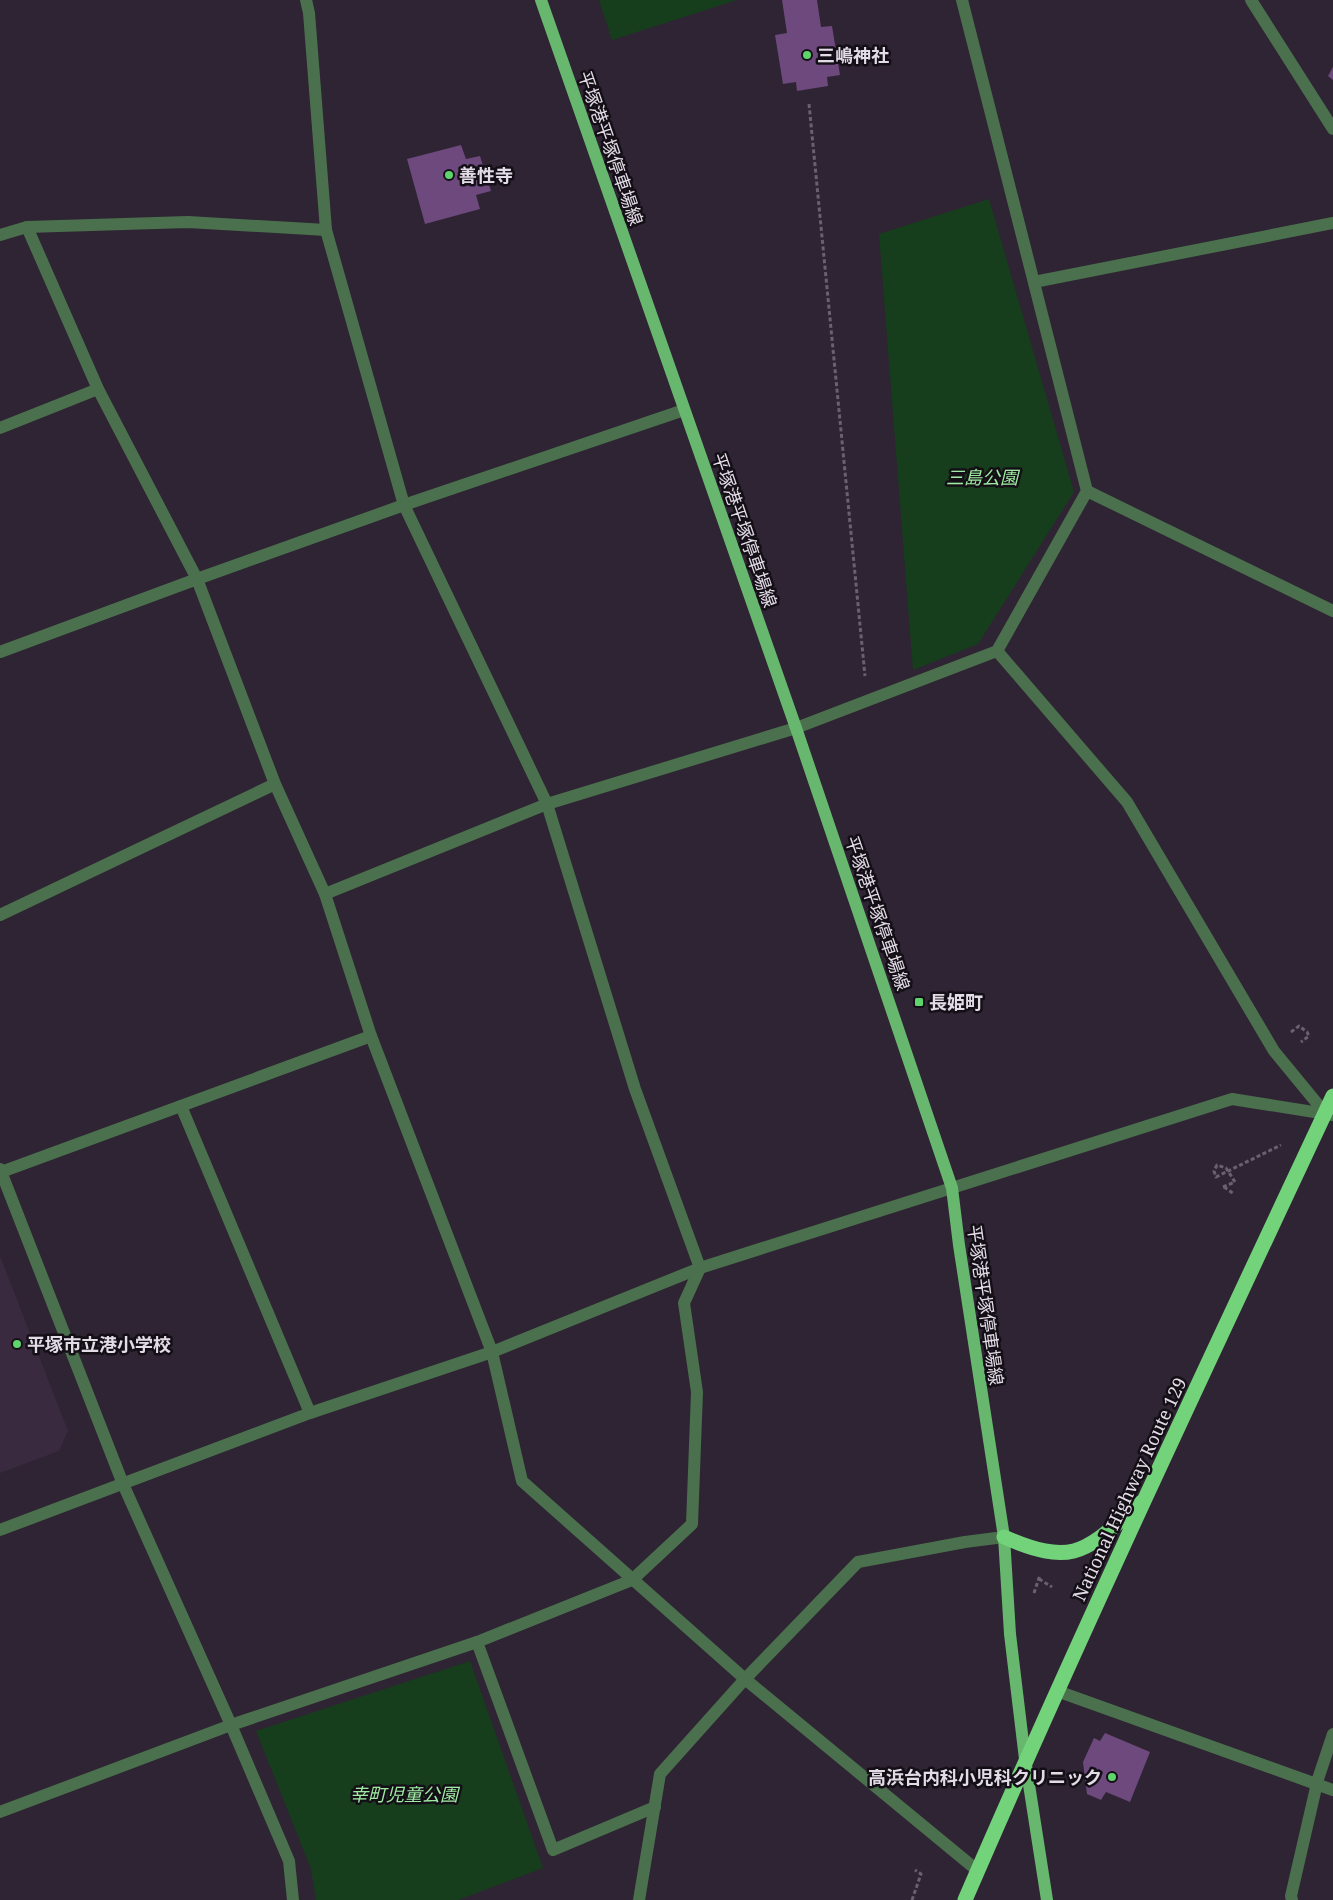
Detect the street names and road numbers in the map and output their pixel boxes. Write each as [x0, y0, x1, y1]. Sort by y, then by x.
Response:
street label: 平塚港平塚停車場線 [573, 68, 649, 228]
street label: 平塚港平塚停車場線 [707, 450, 783, 610]
street label: 平塚港平塚停車場線 [840, 833, 916, 993]
street label: 平塚港平塚停車場線 [963, 1223, 1009, 1387]
street label: National Highway Route 129 [1067, 1373, 1191, 1605]

